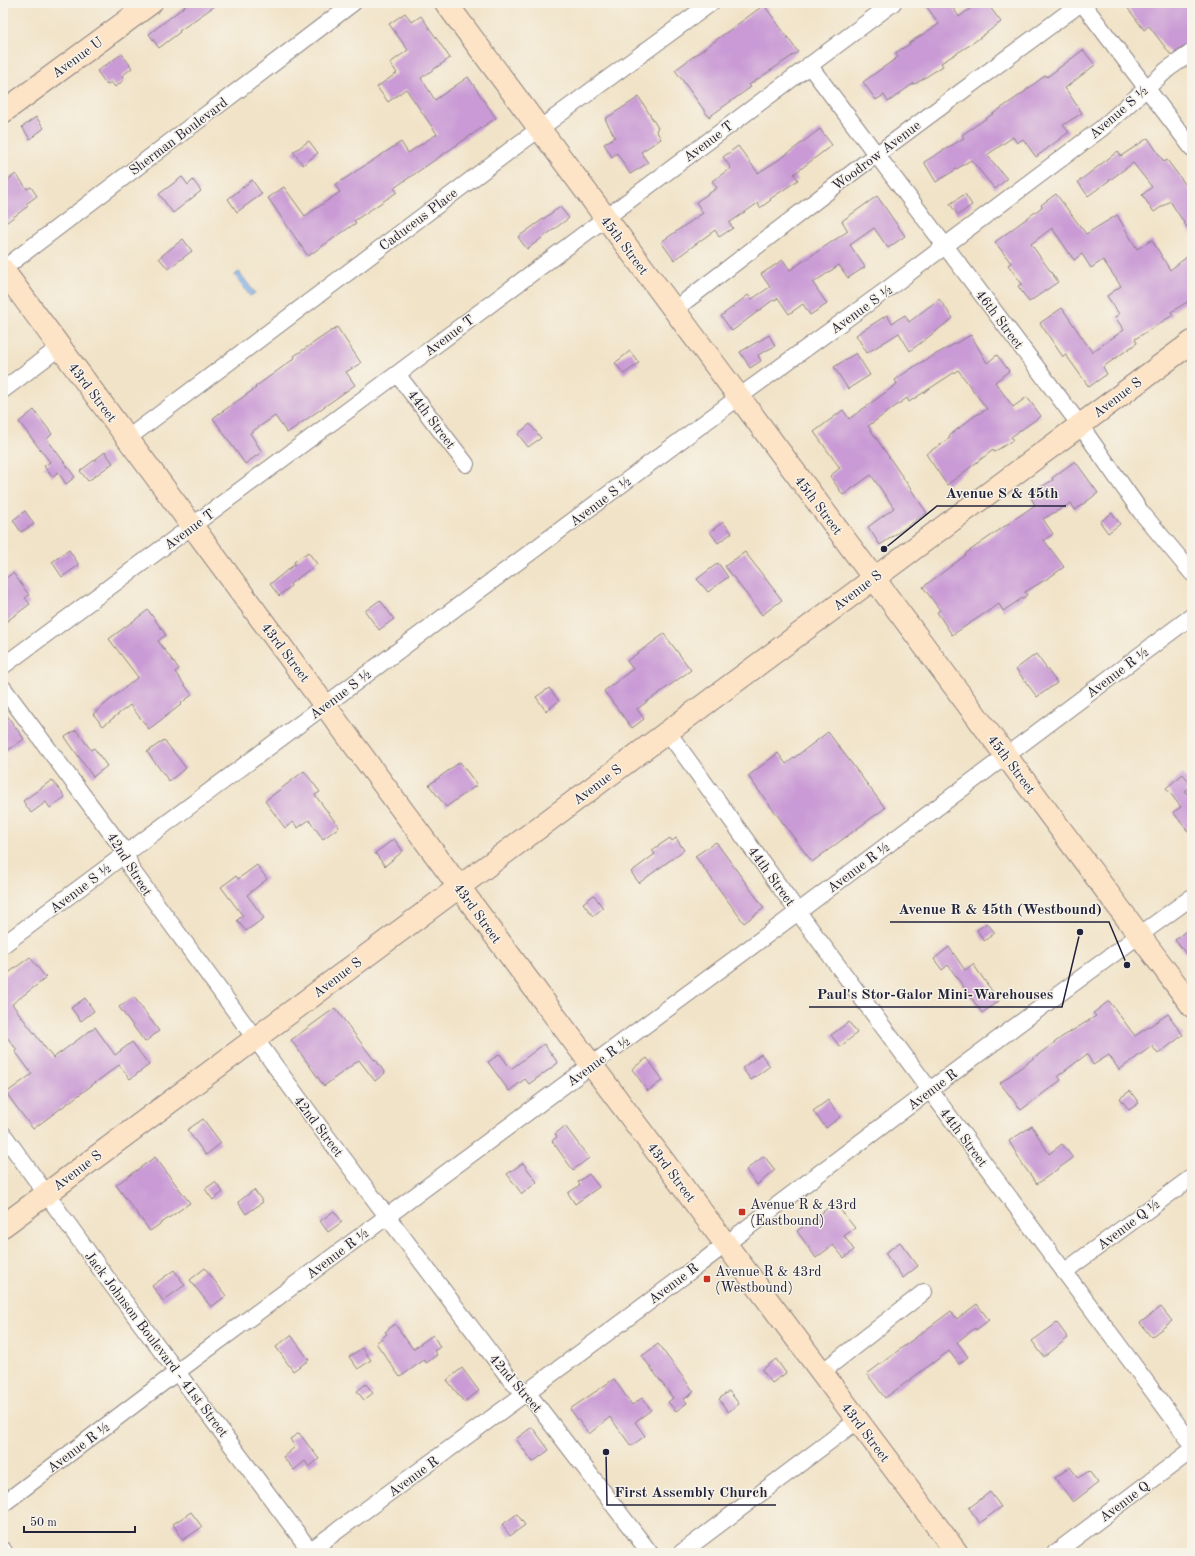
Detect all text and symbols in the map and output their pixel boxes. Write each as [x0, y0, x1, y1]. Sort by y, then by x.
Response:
street label: Avenue U [49, 35, 106, 81]
street label: Avenue S ½ [1087, 84, 1151, 142]
street label: Sherman Boulevard [127, 95, 230, 178]
street label: Woodrow Avenue [830, 118, 923, 193]
street label: Avenue T [681, 119, 736, 165]
street label: Caduceus Place [377, 186, 460, 254]
street label: 45th Street [598, 214, 651, 278]
street label: Avenue S ½ [828, 283, 895, 337]
street label: 46th Street [973, 288, 1026, 352]
street label: Avenue T [422, 313, 477, 359]
street label: 43rd Street [65, 360, 119, 425]
street label: Avenue S [1091, 375, 1145, 421]
street label: 44th Street [405, 388, 458, 452]
street label: Avenue S ½ [567, 474, 634, 529]
street label: 45th Street [792, 474, 845, 538]
callout: Avenue S & 45th [937, 479, 1066, 506]
text: Avenue S & 45th [946, 487, 1058, 502]
street label: Avenue T [162, 507, 217, 553]
street label: Avenue S [831, 568, 885, 614]
street label: 43rd Street [258, 620, 312, 685]
street label: Avenue R ½ [1084, 645, 1151, 701]
street label: Avenue S ½ [307, 667, 374, 722]
street label: 45th Street [985, 733, 1038, 797]
street label: Avenue S [571, 762, 625, 808]
street label: 42nd Street [104, 830, 154, 899]
street label: Avenue R ½ [825, 840, 892, 896]
street label: 44th Street [745, 844, 797, 909]
street label: Avenue S ½ [47, 861, 114, 916]
street label: 43rd Street [451, 881, 504, 946]
callout: Avenue R & 45th (Westbound) [890, 895, 1109, 922]
text: Avenue R & 45th (Westbound) [898, 903, 1102, 918]
street label: Avenue S [311, 955, 365, 1001]
callout: Paul's Stor-Galor Mini-Warehouses [809, 980, 1062, 1007]
text: Paul's Stor-Galor Mini-Warehouses [817, 988, 1053, 1003]
street label: Avenue R ½ [565, 1034, 633, 1089]
street label: Avenue R [905, 1067, 960, 1113]
street label: 42nd Street [291, 1094, 346, 1160]
street label: 44th Street [937, 1106, 990, 1170]
street label: 43rd Street [644, 1140, 698, 1205]
street label: Avenue S [51, 1148, 105, 1194]
street label: Avenue Q ½ [1095, 1197, 1162, 1253]
place label: Avenue R & 43rd (Eastbound) [750, 1198, 857, 1228]
marker: Avenue R & 43rd (Eastbound) [737, 1207, 747, 1217]
street label: Avenue R ½ [304, 1226, 371, 1282]
street label: Jack Johnson Boulevard - 41st Street [82, 1249, 231, 1440]
street label: Avenue R [646, 1261, 701, 1307]
place label: Avenue R & 43rd (Westbound) [715, 1265, 822, 1295]
marker: Avenue R & 43rd (Westbound) [702, 1274, 712, 1284]
street label: 42nd Street [486, 1352, 544, 1416]
street label: 43rd Street [838, 1400, 892, 1465]
street label: Avenue R ½ [45, 1420, 112, 1476]
street label: Avenue R [386, 1454, 441, 1500]
callout: First Assembly Church [607, 1478, 776, 1505]
street label: Avenue Q [1097, 1479, 1152, 1525]
text: First Assembly Church [614, 1486, 768, 1501]
scale bar [24, 1508, 135, 1534]
text: 50 m [30, 1516, 57, 1529]

